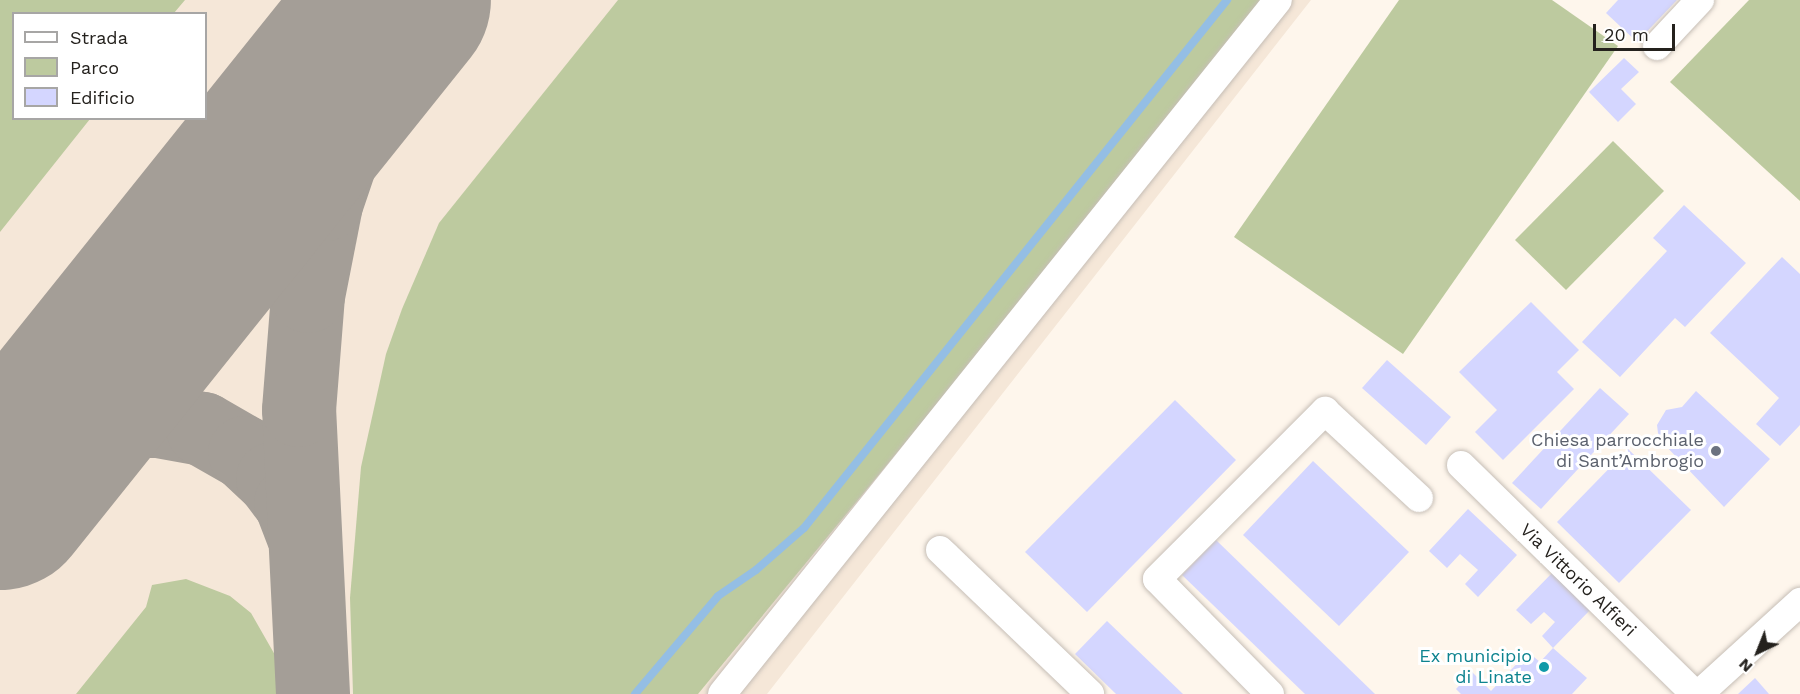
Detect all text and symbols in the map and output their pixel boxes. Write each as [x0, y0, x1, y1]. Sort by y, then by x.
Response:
legend [12, 12, 207, 120]
scale bar [1596, 12, 1678, 50]
text: 20 m [1604, 24, 1649, 45]
text: Strada [70, 27, 128, 48]
text: Parco [70, 57, 119, 78]
text: Edificio [70, 87, 135, 108]
place label: Chiesa parrocchiale di Sant’Ambrogio [1531, 430, 1704, 472]
marker: Chiesa parrocchiale di Sant’Ambrogio [1709, 444, 1723, 458]
street label: Via Vittorio Alfieri [1515, 518, 1641, 642]
north arrow [1728, 622, 1788, 682]
place label: Ex municipio di Linate [1419, 646, 1532, 688]
text: N [1735, 655, 1756, 677]
marker: Ex municipio di Linate [1537, 660, 1551, 674]

